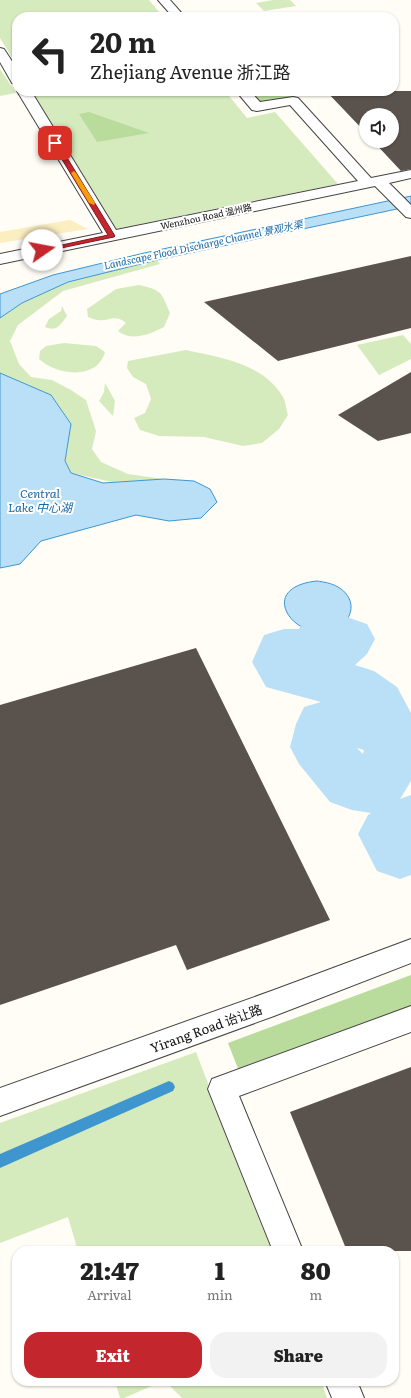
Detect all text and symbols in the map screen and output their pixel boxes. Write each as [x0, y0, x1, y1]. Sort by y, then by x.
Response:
text: 20 m [90, 20, 156, 62]
icon: left [24, 28, 76, 80]
text: Zhejiang Avenue 浙江路 [90, 58, 290, 85]
map controls [359, 108, 399, 148]
button: sound [359, 108, 399, 148]
pin [38, 126, 72, 160]
icon: arrive [44, 132, 66, 154]
street label: Wenzhou Road 温州路 [159, 199, 253, 233]
water label: Landscape Flood Discharge Channel 景观水渠 [102, 215, 306, 272]
position arrow [21, 229, 63, 271]
water label: Central Lake 中心湖 [8, 484, 74, 516]
street label: Yirang Road 诒让路 [147, 999, 265, 1057]
text: 21:47 [80, 1252, 139, 1287]
text: 1 [215, 1252, 225, 1287]
text: 80 [301, 1252, 331, 1287]
text: Arrival [87, 1285, 132, 1304]
text: min [207, 1285, 233, 1304]
text: m [309, 1285, 322, 1304]
button: Exit [24, 1332, 202, 1378]
button: Share [210, 1332, 387, 1378]

